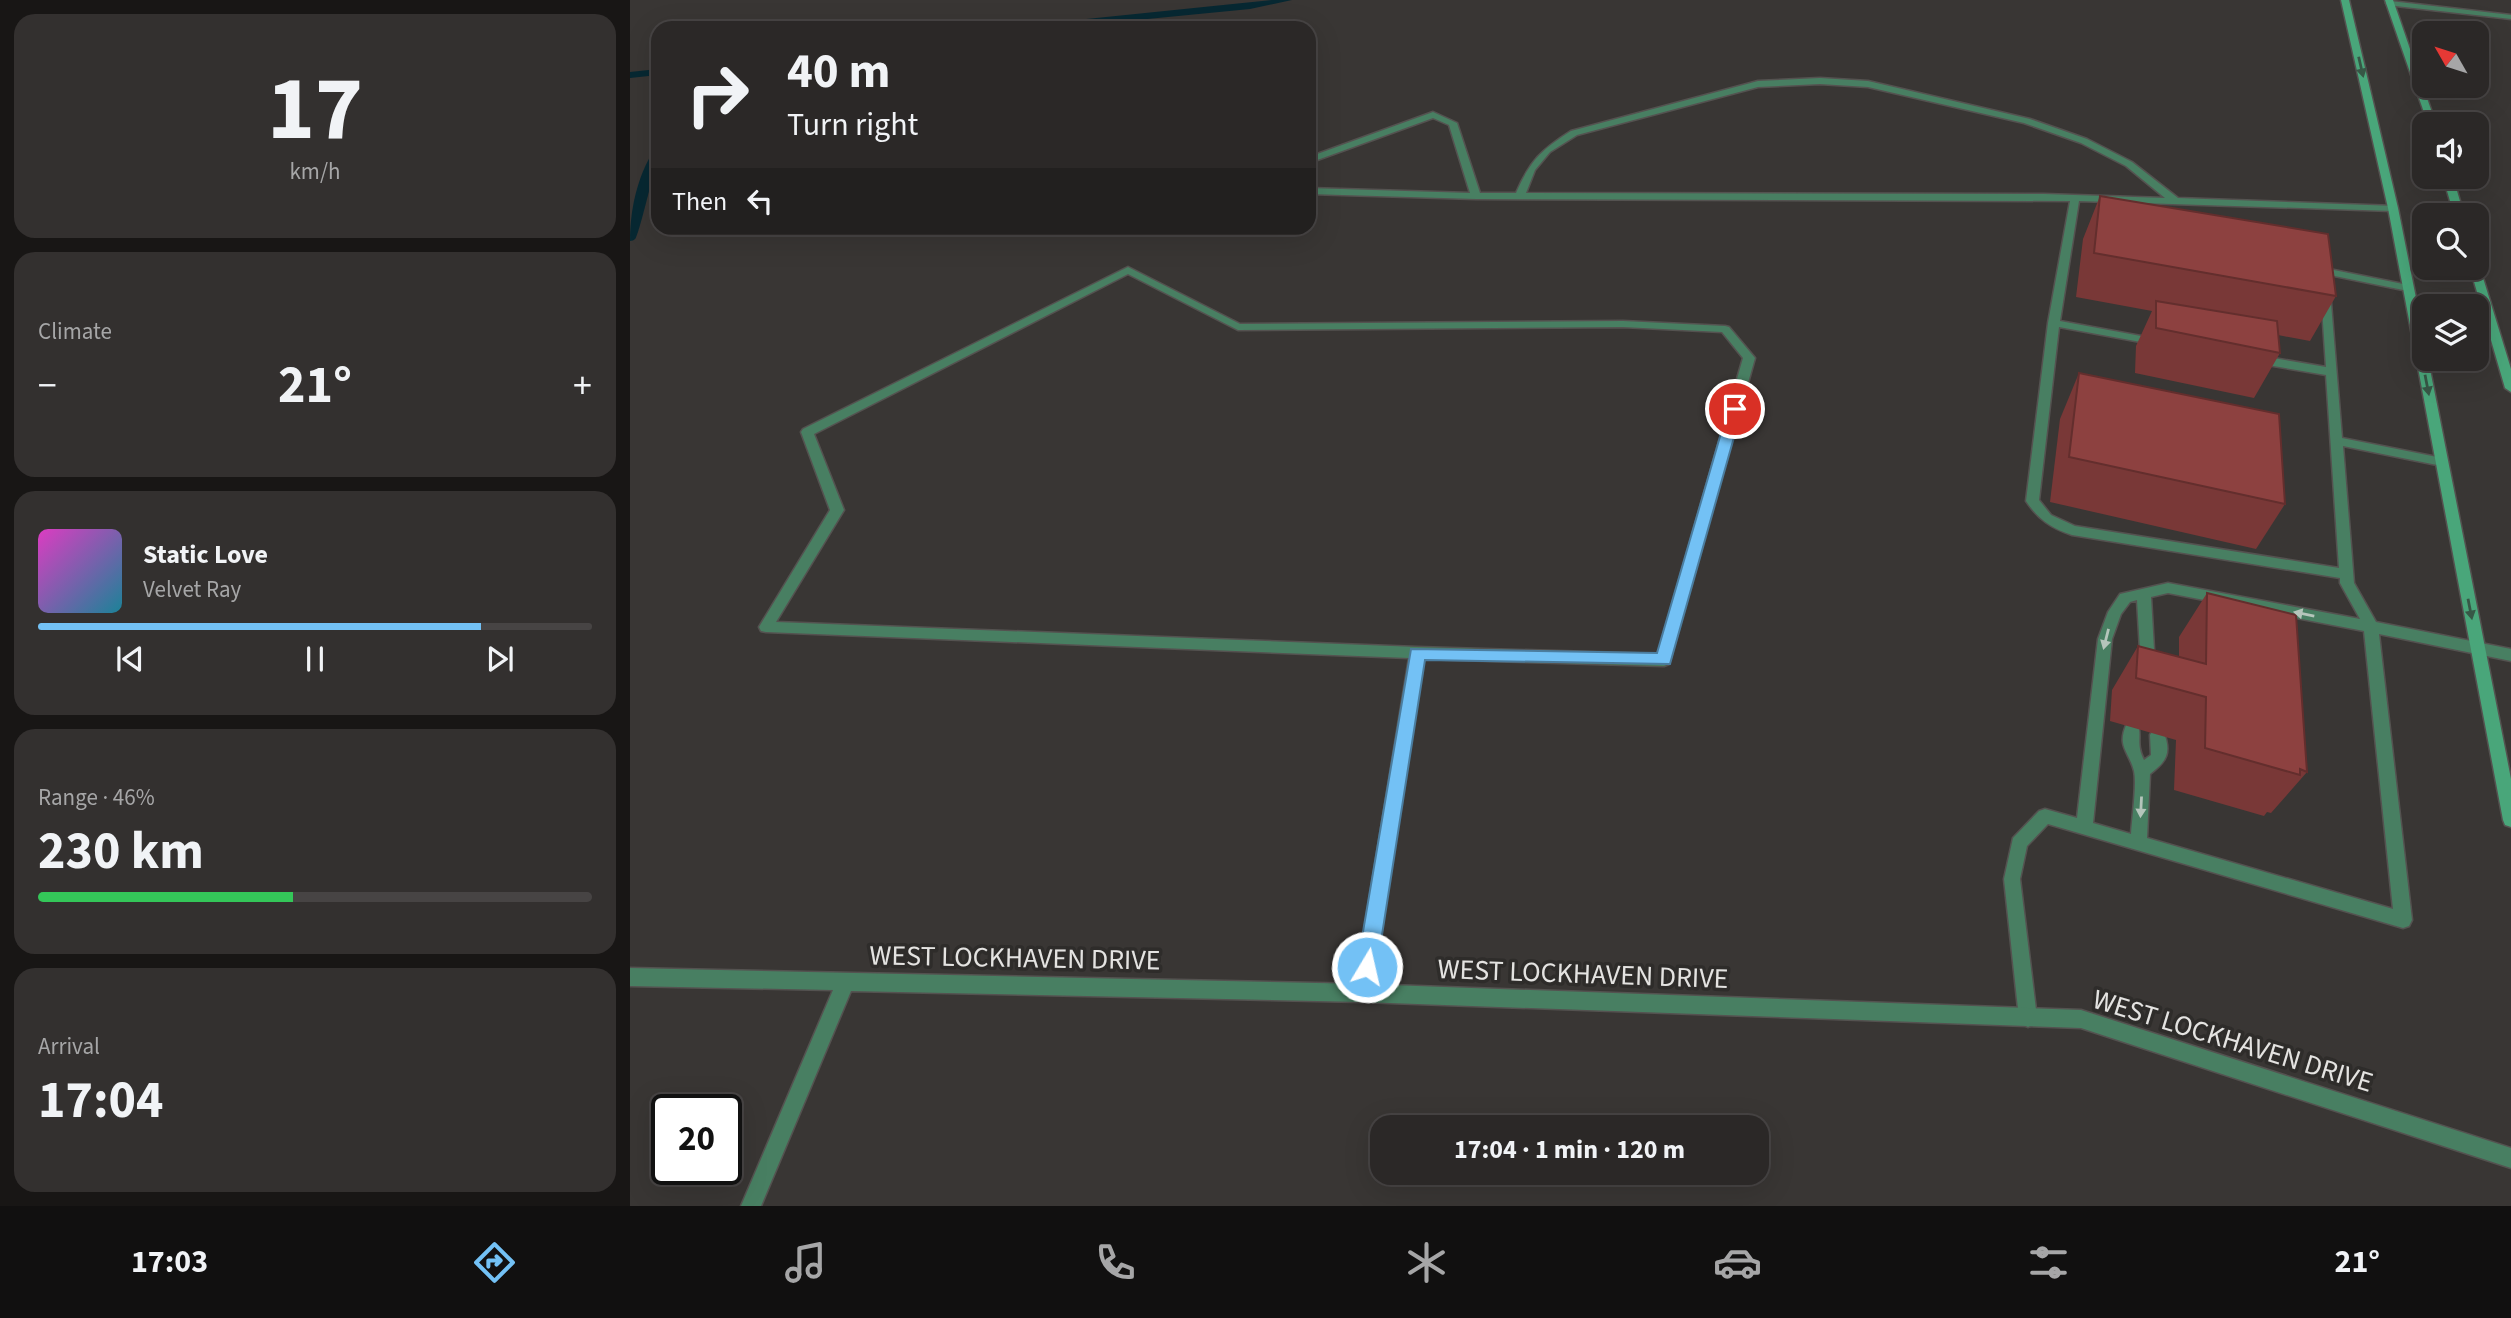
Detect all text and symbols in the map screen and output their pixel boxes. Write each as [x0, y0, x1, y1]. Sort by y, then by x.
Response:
north arrow [2412, 21, 2488, 98]
map controls [2412, 21, 2489, 371]
text: 40 m [787, 37, 891, 107]
text: 17 [267, 45, 363, 174]
icon: right [672, 49, 763, 140]
one-way arrow [2355, 56, 2366, 78]
text: Turn right [787, 102, 918, 148]
button: sound [2412, 112, 2489, 189]
text: km/h [289, 155, 341, 188]
icon: left [741, 182, 779, 220]
text: Then [672, 183, 727, 220]
button: search [2412, 203, 2489, 280]
button: layers [2412, 294, 2489, 371]
text: Climate [38, 315, 112, 348]
text: 21° [278, 349, 352, 423]
text: − [38, 359, 57, 413]
text: + [573, 359, 592, 413]
one-way arrow [2422, 374, 2433, 396]
pin [1705, 379, 1765, 439]
icon: arrive [1716, 390, 1754, 428]
text: Static Love [143, 536, 268, 573]
text: Velvet Ray [143, 573, 241, 606]
one-way arrow [2464, 598, 2475, 620]
one-way arrow [2293, 608, 2315, 619]
one-way arrow [2100, 628, 2111, 650]
icon: previous [111, 640, 149, 678]
icon: pause [296, 640, 334, 678]
icon: next [481, 640, 519, 678]
text: Range · 46% [38, 781, 155, 814]
one-way arrow [2135, 796, 2146, 818]
text: 230 km [38, 815, 204, 889]
position arrow [1330, 930, 1404, 1004]
street label: WEST LOCKHAVEN DRIVE [869, 935, 1161, 981]
street label: WEST LOCKHAVEN DRIVE [1437, 949, 1729, 999]
street label: WEST LOCKHAVEN DRIVE [2088, 979, 2378, 1103]
text: Arrival [38, 1030, 100, 1063]
text: 17:04 [38, 1064, 163, 1138]
speed limit sign: 20 [651, 1094, 742, 1185]
text: 17:04 · 1 min · 120 m [1454, 1131, 1685, 1168]
icon: directions [470, 1238, 519, 1287]
icon: music [781, 1238, 830, 1287]
icon: phone [1091, 1238, 1140, 1287]
icon: climate [1402, 1238, 1451, 1287]
icon: car [1713, 1238, 1762, 1287]
icon: filters [2024, 1238, 2073, 1287]
text: 17:03 [131, 1239, 208, 1285]
text: 21° [2335, 1239, 2380, 1285]

